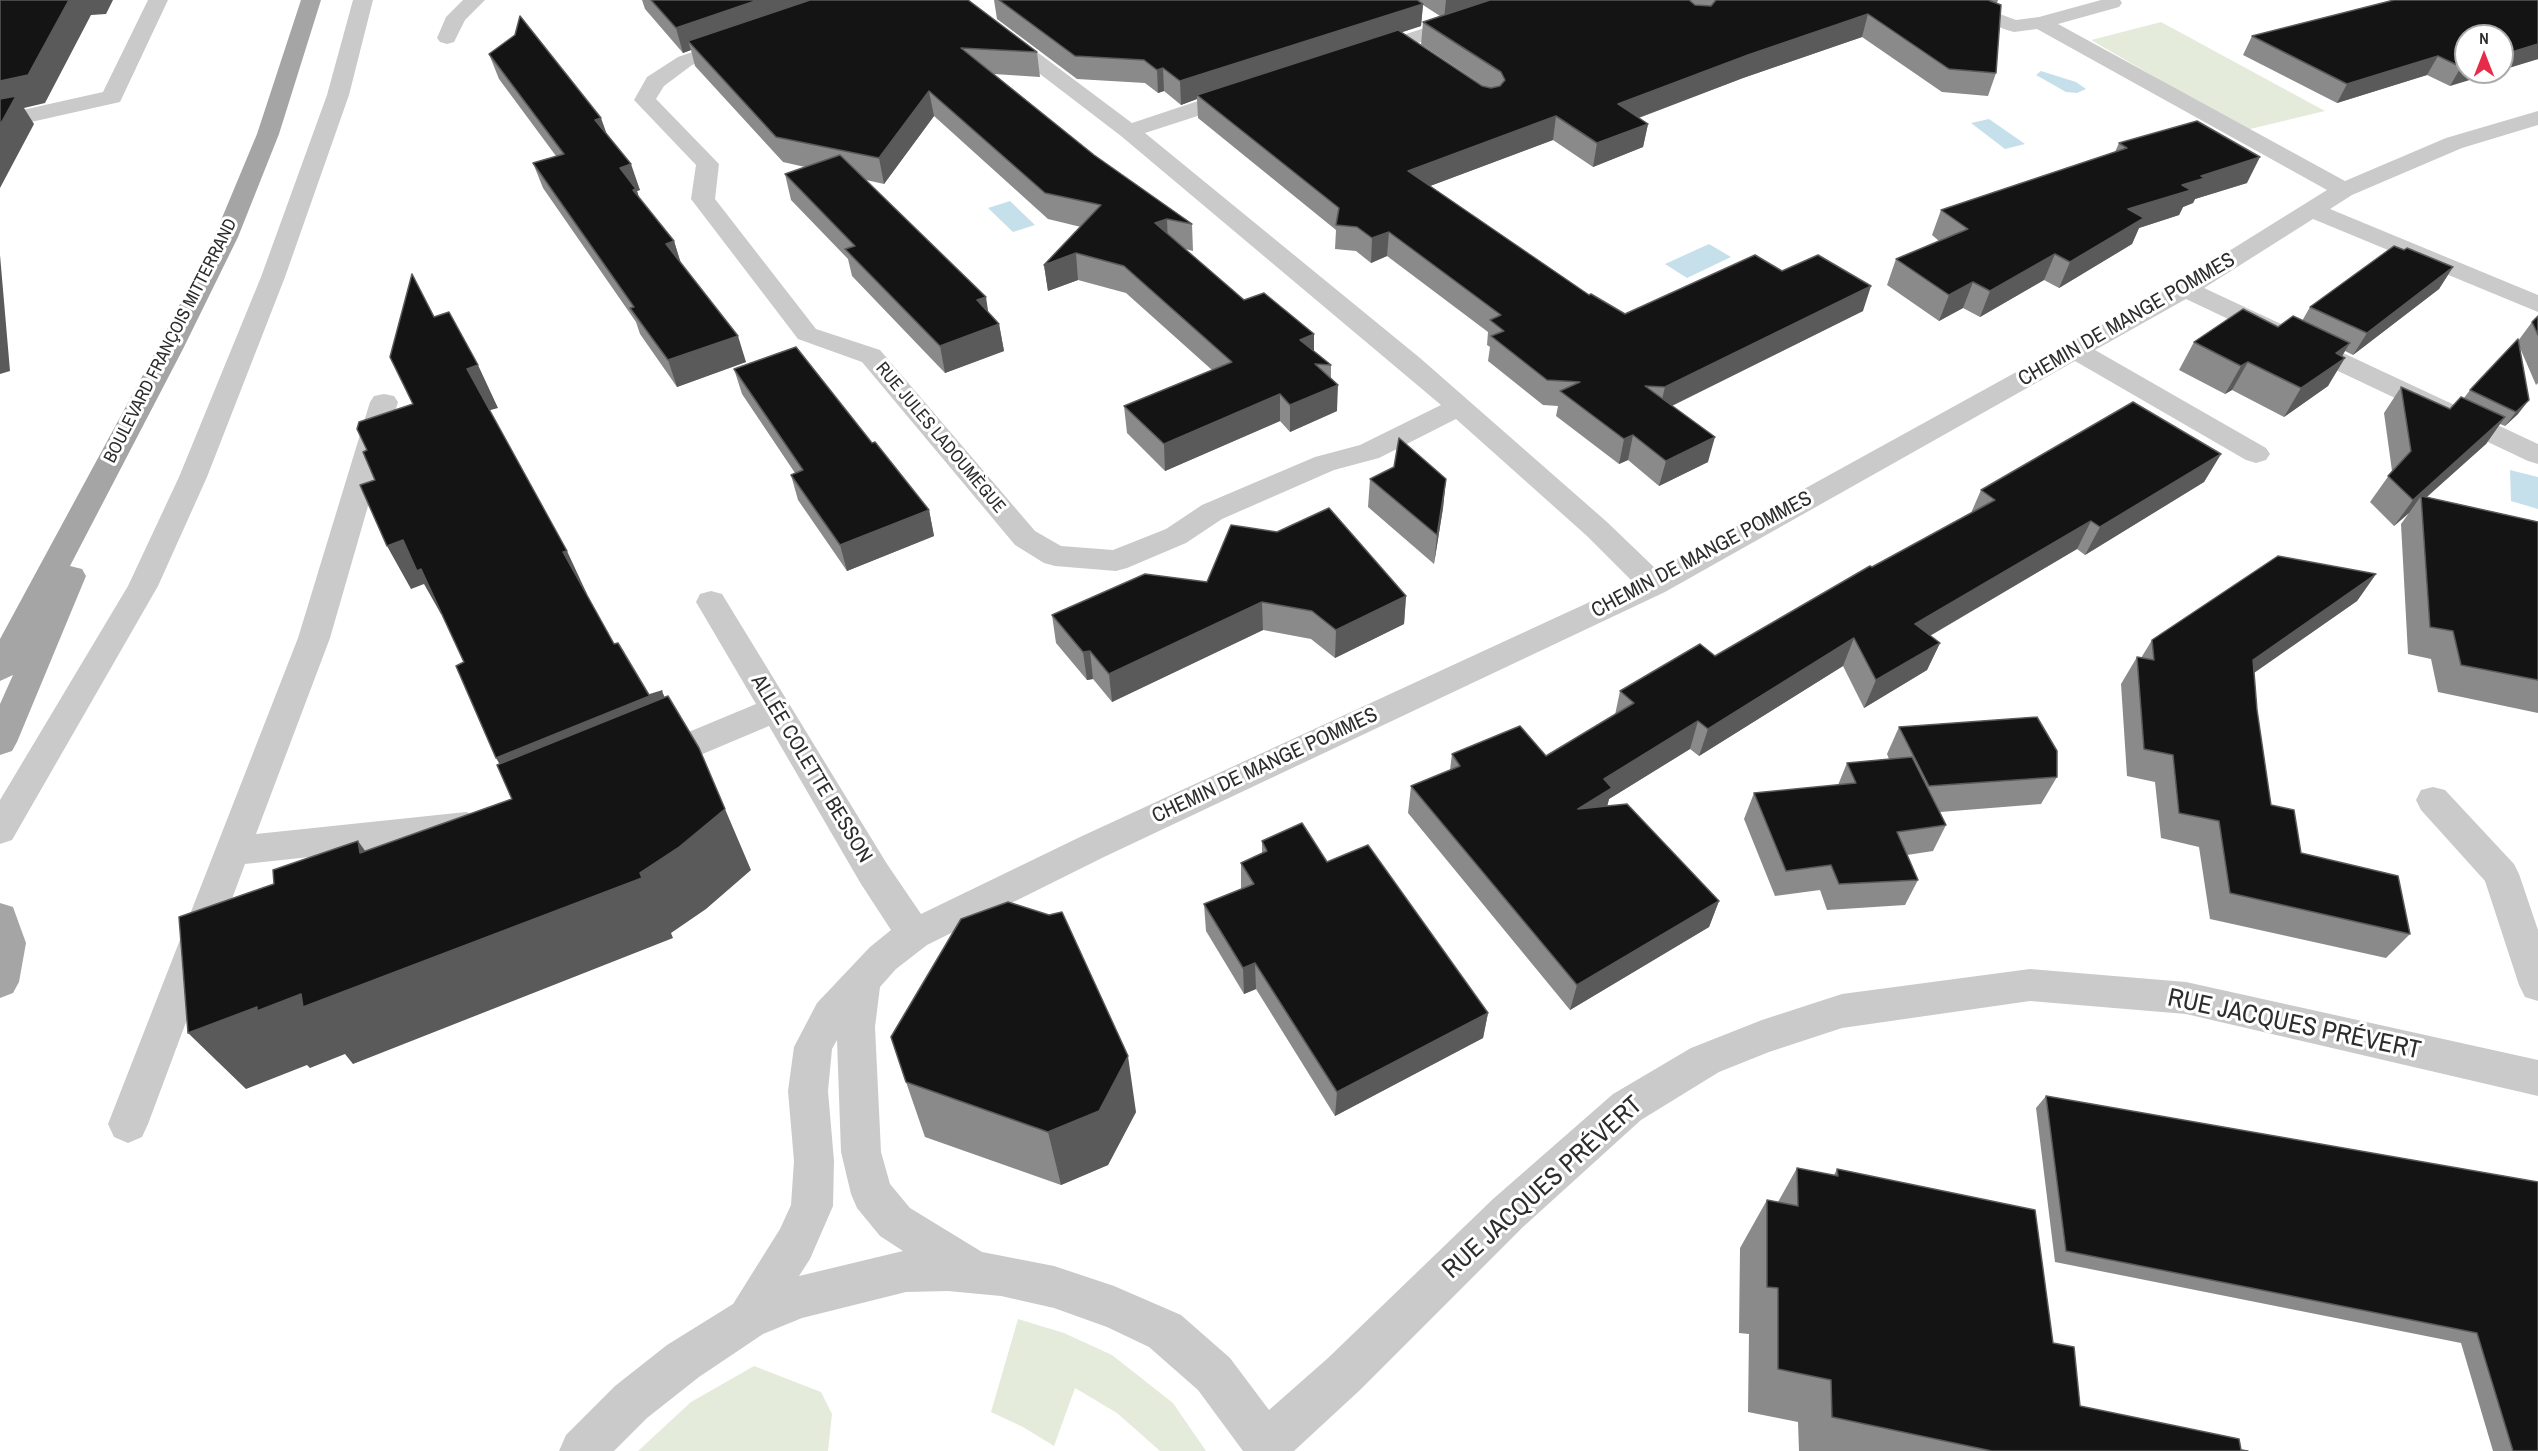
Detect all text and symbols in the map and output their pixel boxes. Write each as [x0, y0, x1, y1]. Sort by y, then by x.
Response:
north arrow [2454, 24, 2514, 84]
text: N [2479, 27, 2489, 49]
street label: BOULEVARD FRANÇOIS MITTERRAND [100, 215, 242, 467]
street label: CHEMIN DE MANGE POMMES [2014, 248, 2240, 392]
street label: RUE JULES LADOUMÈGUE [871, 358, 1009, 518]
street label: CHEMIN DE MANGE POMMES [1588, 486, 1816, 624]
street label: ALLÉE COLETTE BESSON [745, 671, 877, 867]
street label: CHEMIN DE MANGE POMMES [1148, 703, 1382, 829]
street label: RUE JACQUES PRÉVERT [2165, 983, 2423, 1067]
street label: RUE JACQUES PRÉVERT [1437, 1090, 1649, 1286]

